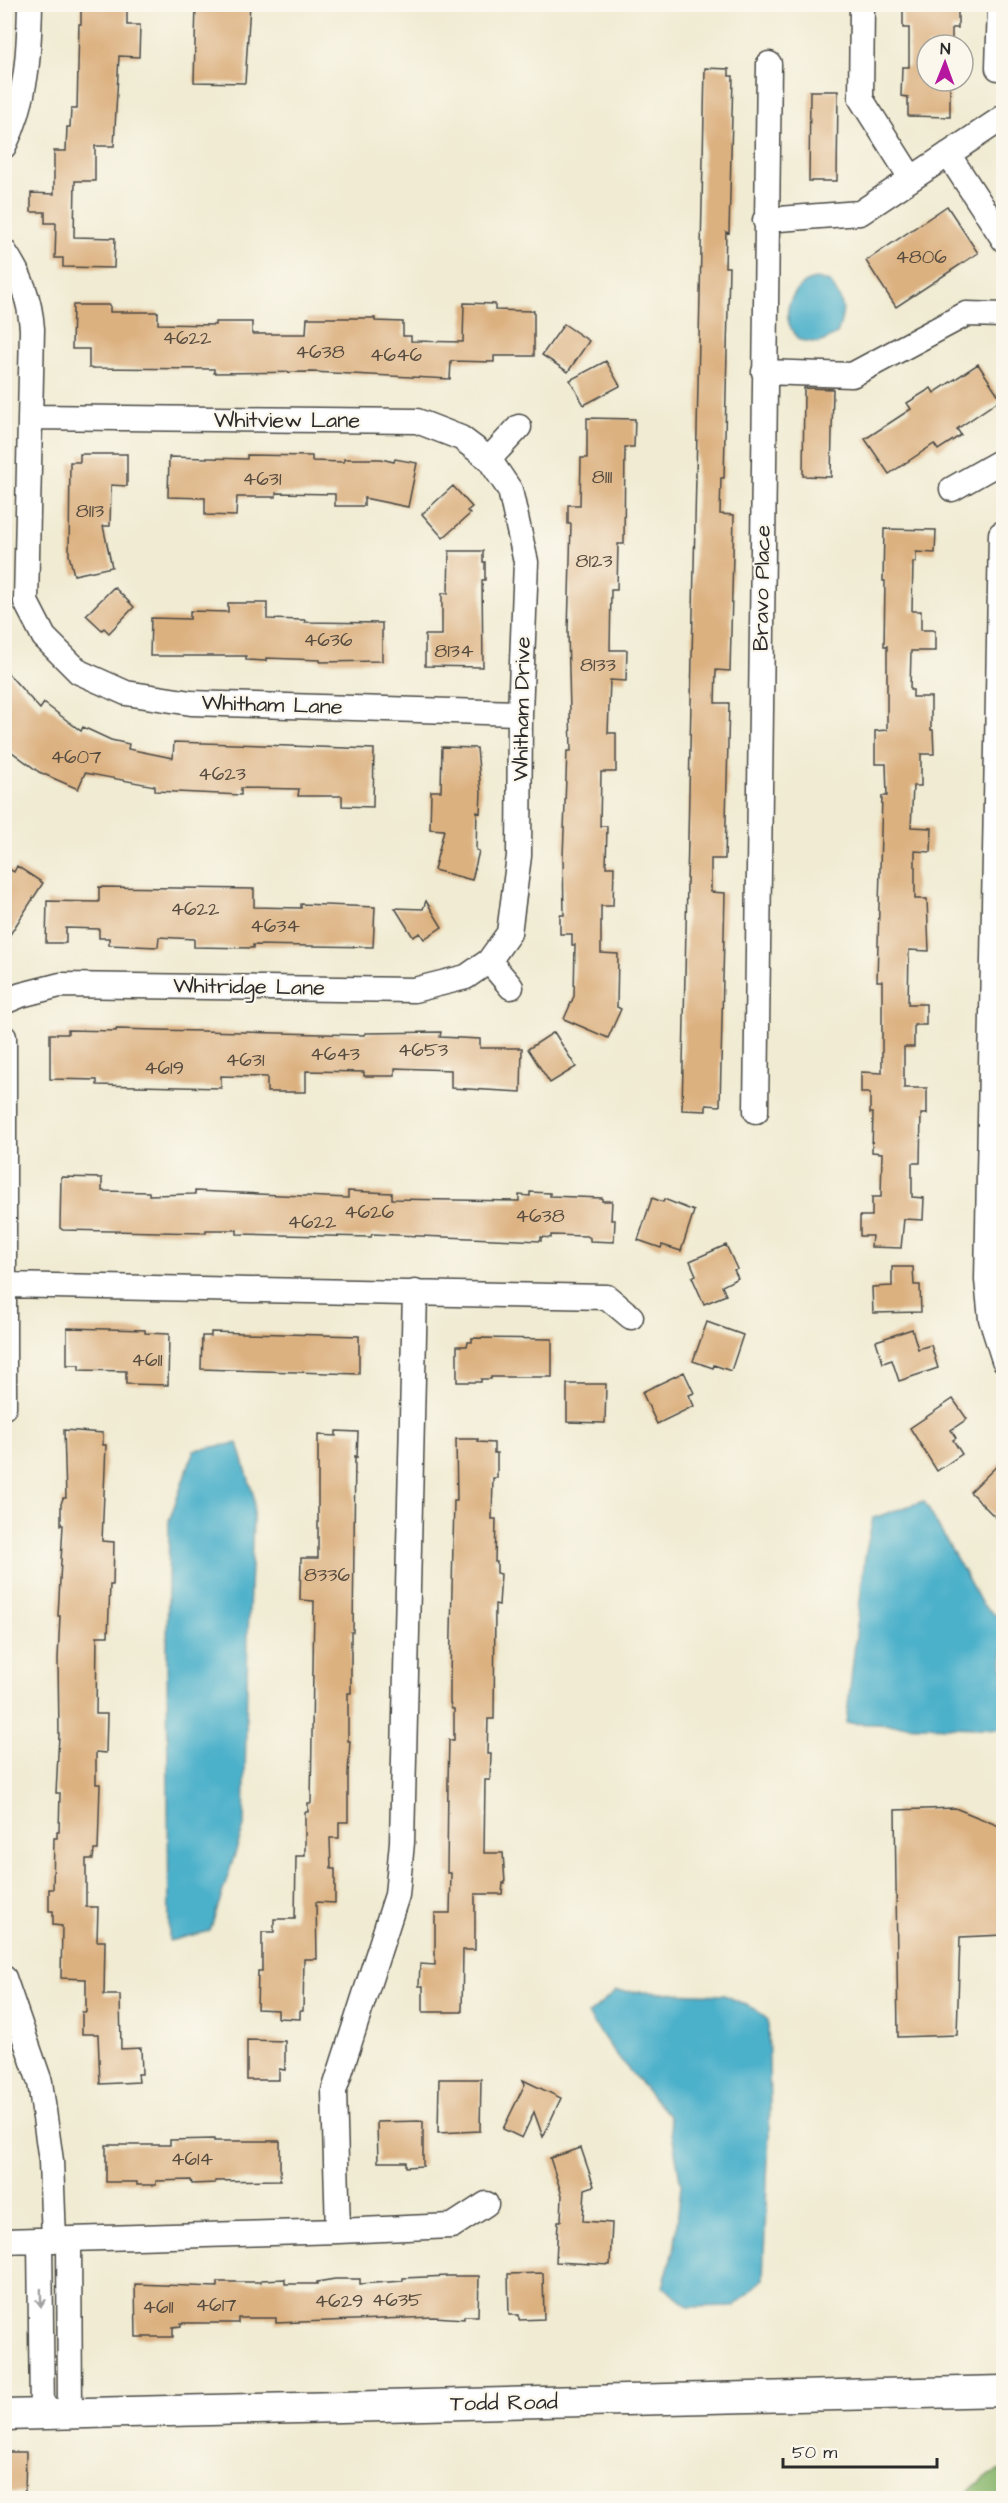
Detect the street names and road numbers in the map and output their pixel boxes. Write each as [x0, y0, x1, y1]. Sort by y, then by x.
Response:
street label: Whitview Lane [214, 405, 360, 436]
street label: Bravo Place [745, 525, 779, 651]
street label: Whitham Drive [505, 636, 539, 782]
street label: Whitham Lane [201, 687, 343, 723]
street label: Whitridge Lane [173, 970, 325, 1005]
street label: Todd Road [450, 2387, 558, 2419]

